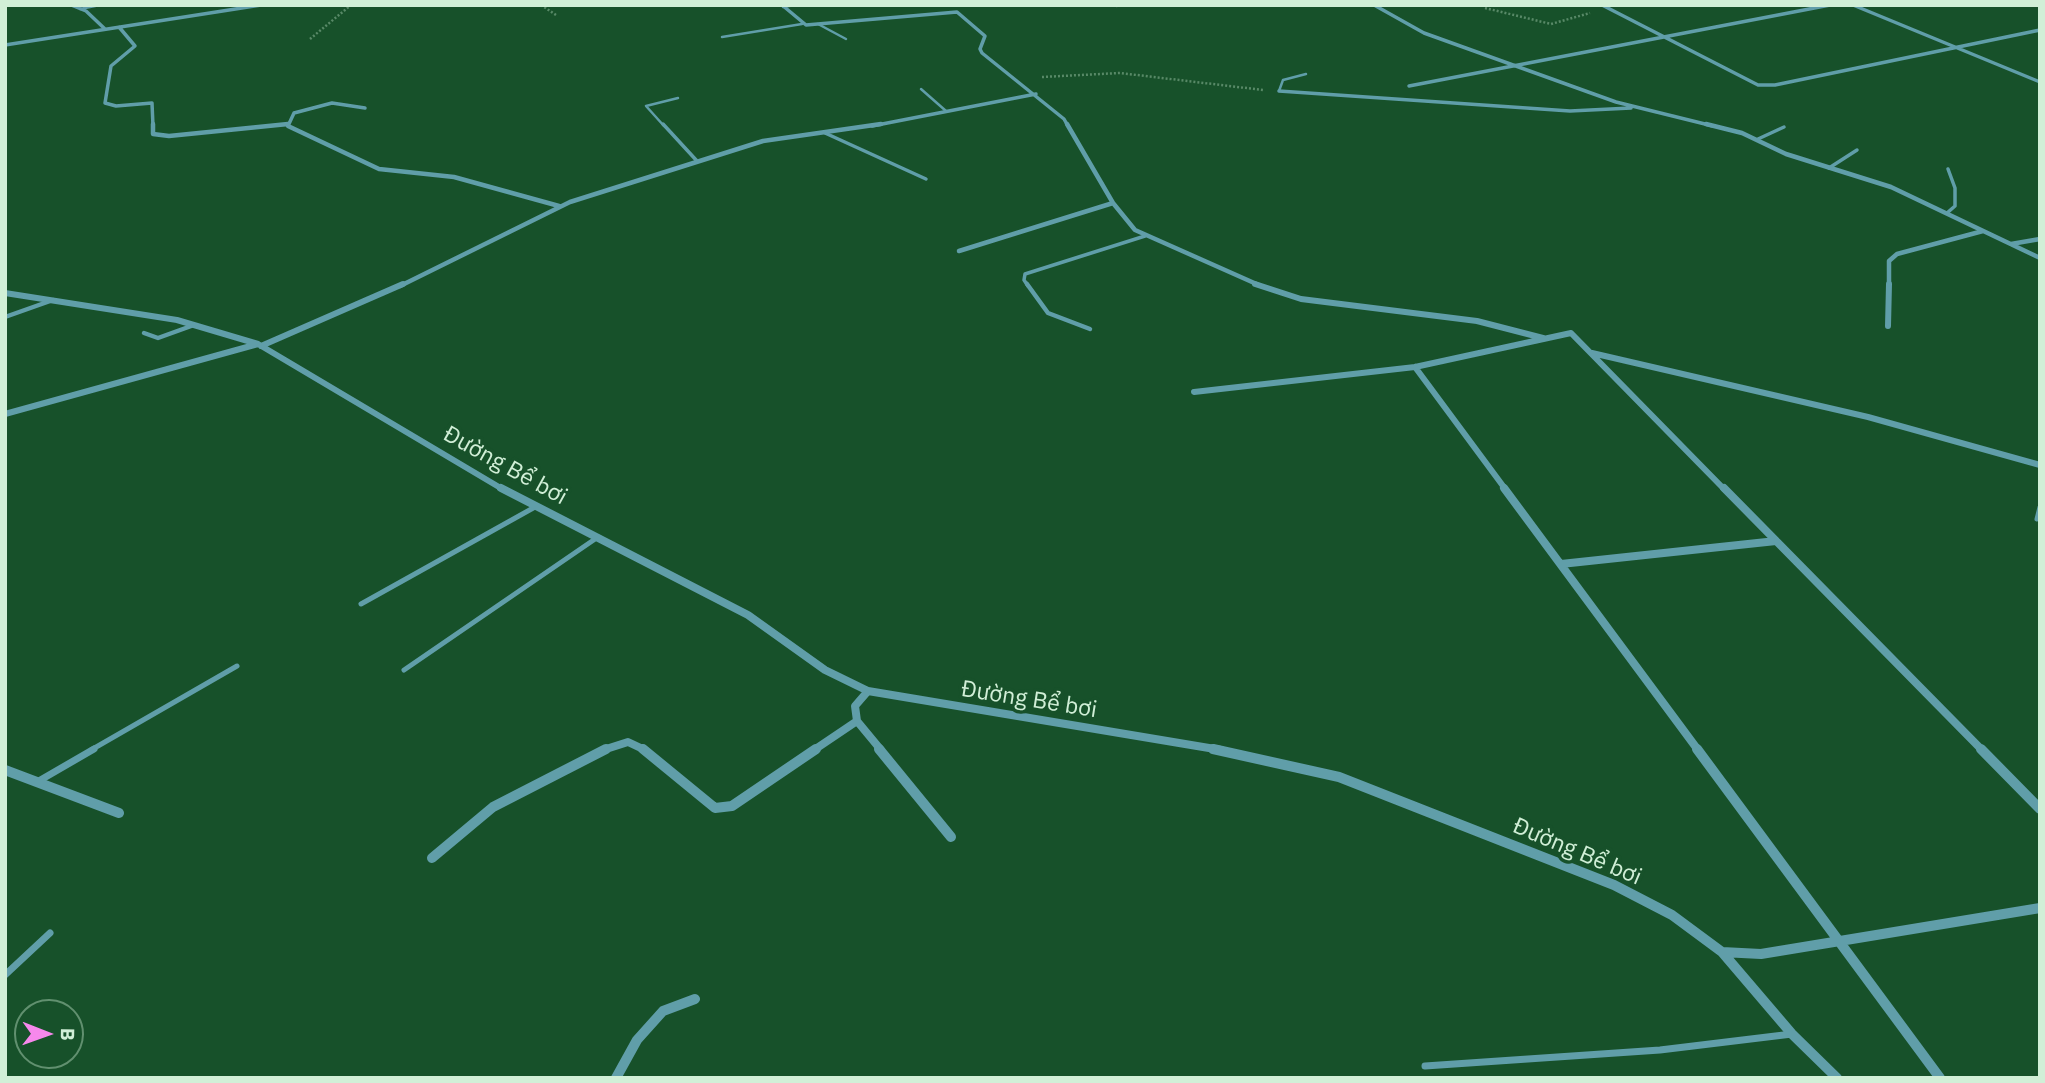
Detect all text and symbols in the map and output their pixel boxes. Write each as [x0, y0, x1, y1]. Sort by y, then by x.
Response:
street label: Đường Bể bơi [438, 421, 572, 511]
street label: Đường Bể bơi [959, 676, 1099, 724]
street label: Đường Bể bơi [1508, 813, 1646, 891]
north arrow [14, 999, 84, 1069]
text: B [56, 1028, 80, 1041]

